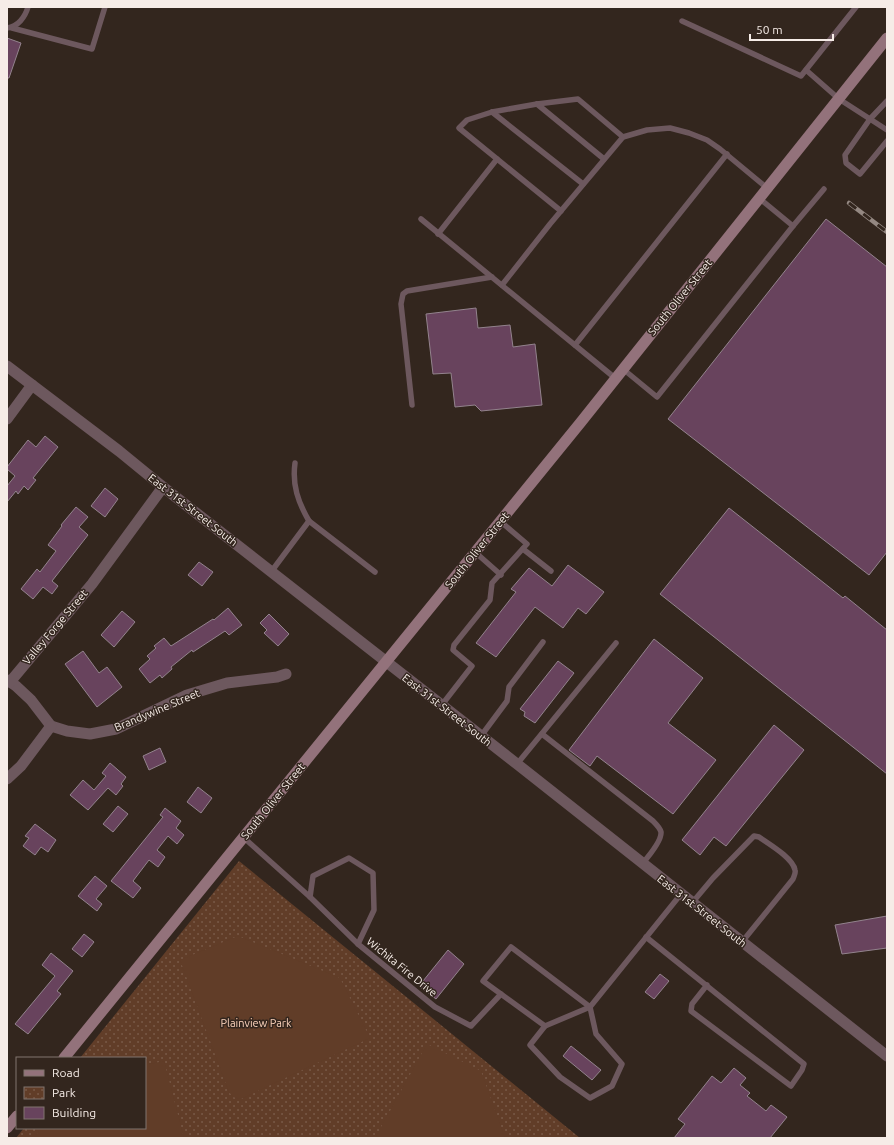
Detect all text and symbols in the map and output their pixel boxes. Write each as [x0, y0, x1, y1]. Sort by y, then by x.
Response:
scale bar [750, 16, 833, 42]
text: 50 m [756, 23, 783, 36]
street label: South Oliver Street [646, 256, 715, 337]
street label: East 31st Street South [146, 471, 240, 549]
street label: South Oliver Street [443, 509, 512, 590]
street label: Valley Forge Street [20, 587, 90, 667]
street label: East 31st Street South [400, 671, 494, 749]
street label: Brandywine Street [112, 686, 202, 733]
street label: South Oliver Street [239, 760, 308, 841]
street label: East 31st Street South [655, 872, 749, 950]
street label: Wichita Fire Drive [364, 935, 440, 999]
park label: Plainview Park [220, 1017, 292, 1029]
legend [16, 1057, 146, 1129]
text: Road [52, 1066, 80, 1079]
text: Park [52, 1086, 76, 1099]
text: Building [52, 1106, 96, 1119]

